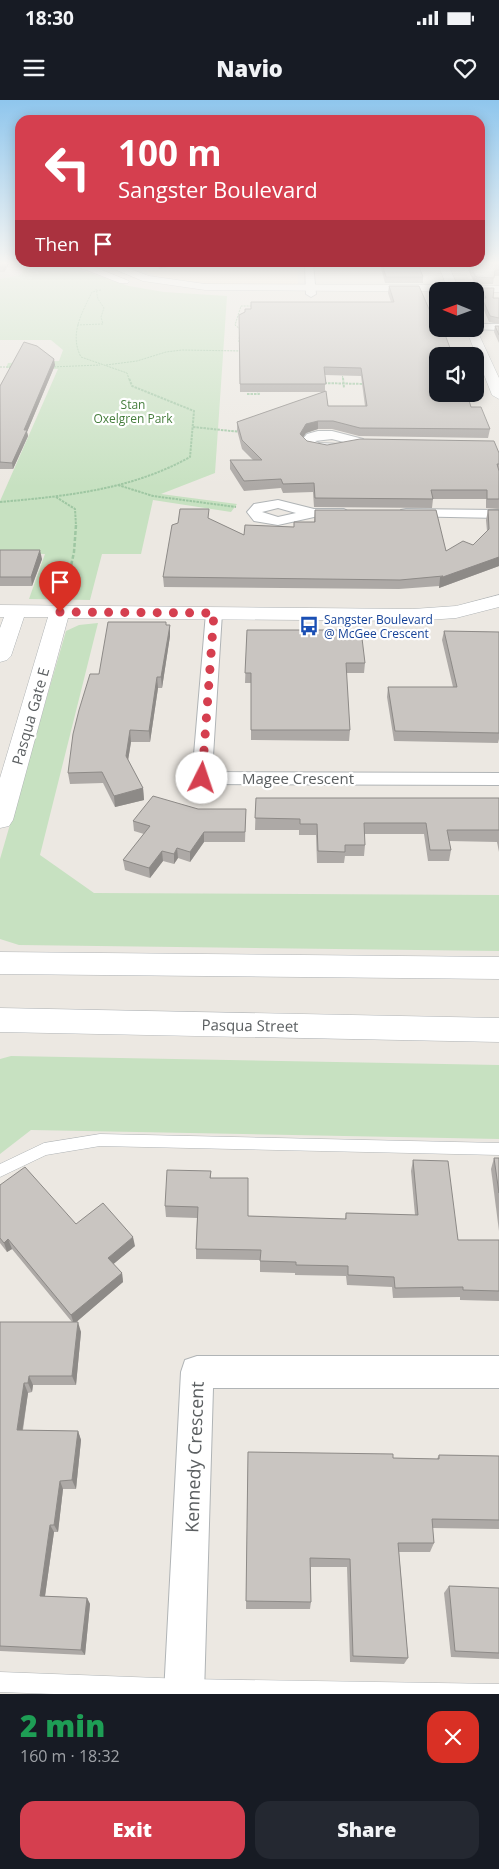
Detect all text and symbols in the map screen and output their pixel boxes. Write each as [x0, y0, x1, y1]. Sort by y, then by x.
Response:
text: 18:30 [25, 5, 74, 31]
text: Navio [216, 53, 283, 83]
icon: menu [20, 54, 48, 82]
icon: heart [451, 54, 479, 82]
text: 100 m [118, 129, 222, 176]
icon: left [35, 135, 100, 200]
text: Sangster Boulevard [118, 174, 318, 204]
icon: arrive [89, 230, 117, 258]
text: Then [35, 231, 79, 257]
north arrow [429, 282, 484, 338]
map controls [429, 282, 484, 402]
button: sound [429, 347, 484, 402]
park label: Stan Oxelgren Park [93, 396, 173, 427]
pin [39, 561, 81, 612]
icon: arrive [46, 568, 74, 596]
place label: Sangster Boulevard @ McGee Crescent [324, 611, 433, 642]
bus stop icon: Sangster Boulevard @ McGee Crescent [298, 615, 320, 637]
street label: Pasqua Gate E [7, 665, 53, 767]
position arrow [175, 751, 227, 803]
street label: Magee Crescent [242, 768, 354, 788]
street label: Pasqua Street [201, 1014, 299, 1036]
street label: Kennedy Crescent [179, 1381, 209, 1533]
text: 2 min [20, 1705, 105, 1746]
button: close [427, 1711, 479, 1763]
text: 160 m · 18:32 [20, 1745, 120, 1767]
button: Exit [20, 1801, 245, 1859]
button: Share [255, 1801, 479, 1859]

